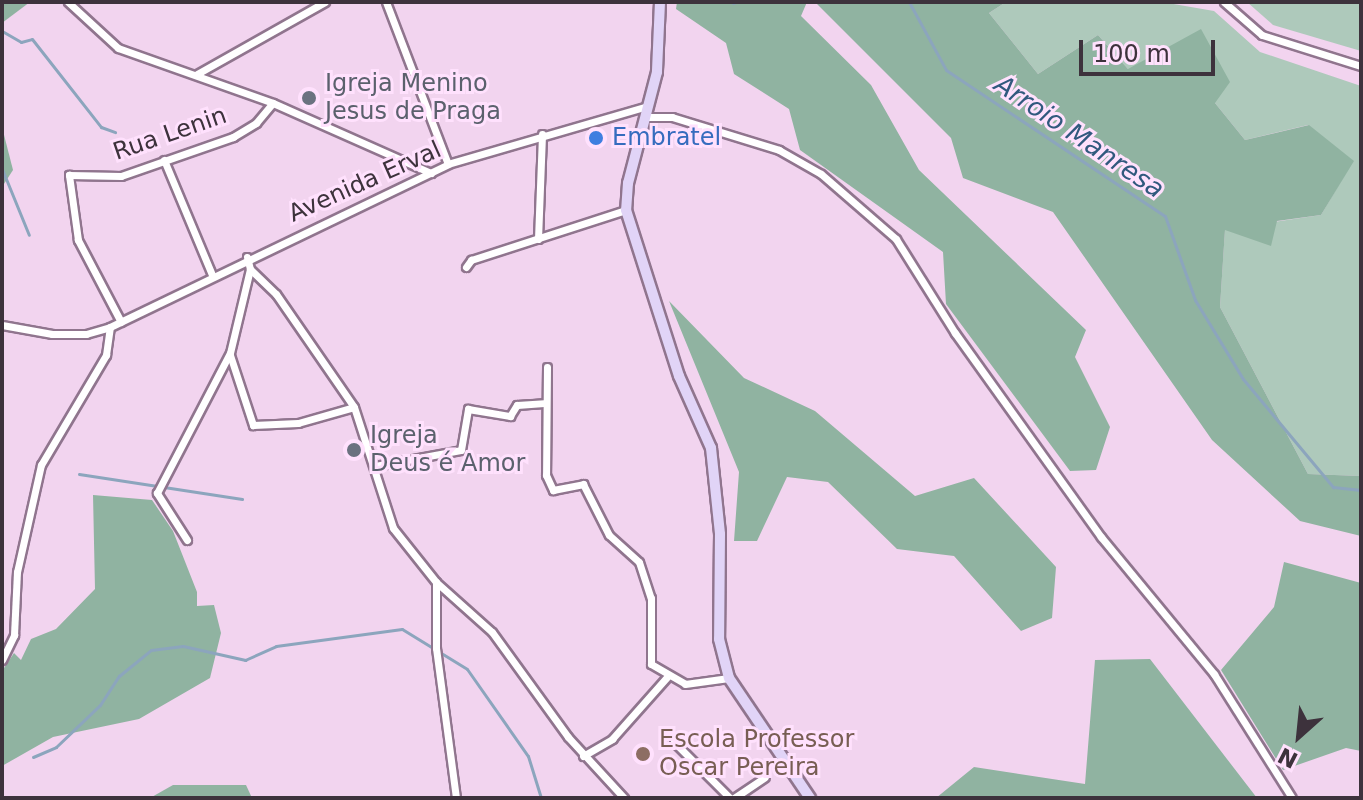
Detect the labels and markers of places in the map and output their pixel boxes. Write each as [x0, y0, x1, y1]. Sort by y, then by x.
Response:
place label: Igreja Menino Jesus de Praga [325, 70, 501, 126]
marker: Igreja Menino Jesus de Praga [300, 89, 318, 107]
place label: Embratel [612, 124, 721, 152]
marker: Embratel [587, 129, 605, 147]
place label: Igreja Deus é Amor [370, 422, 525, 478]
marker: Igreja Deus é Amor [345, 441, 363, 459]
place label: Escola Professor Oscar Pereira [659, 726, 854, 782]
marker: Escola Professor Oscar Pereira [634, 745, 652, 763]

